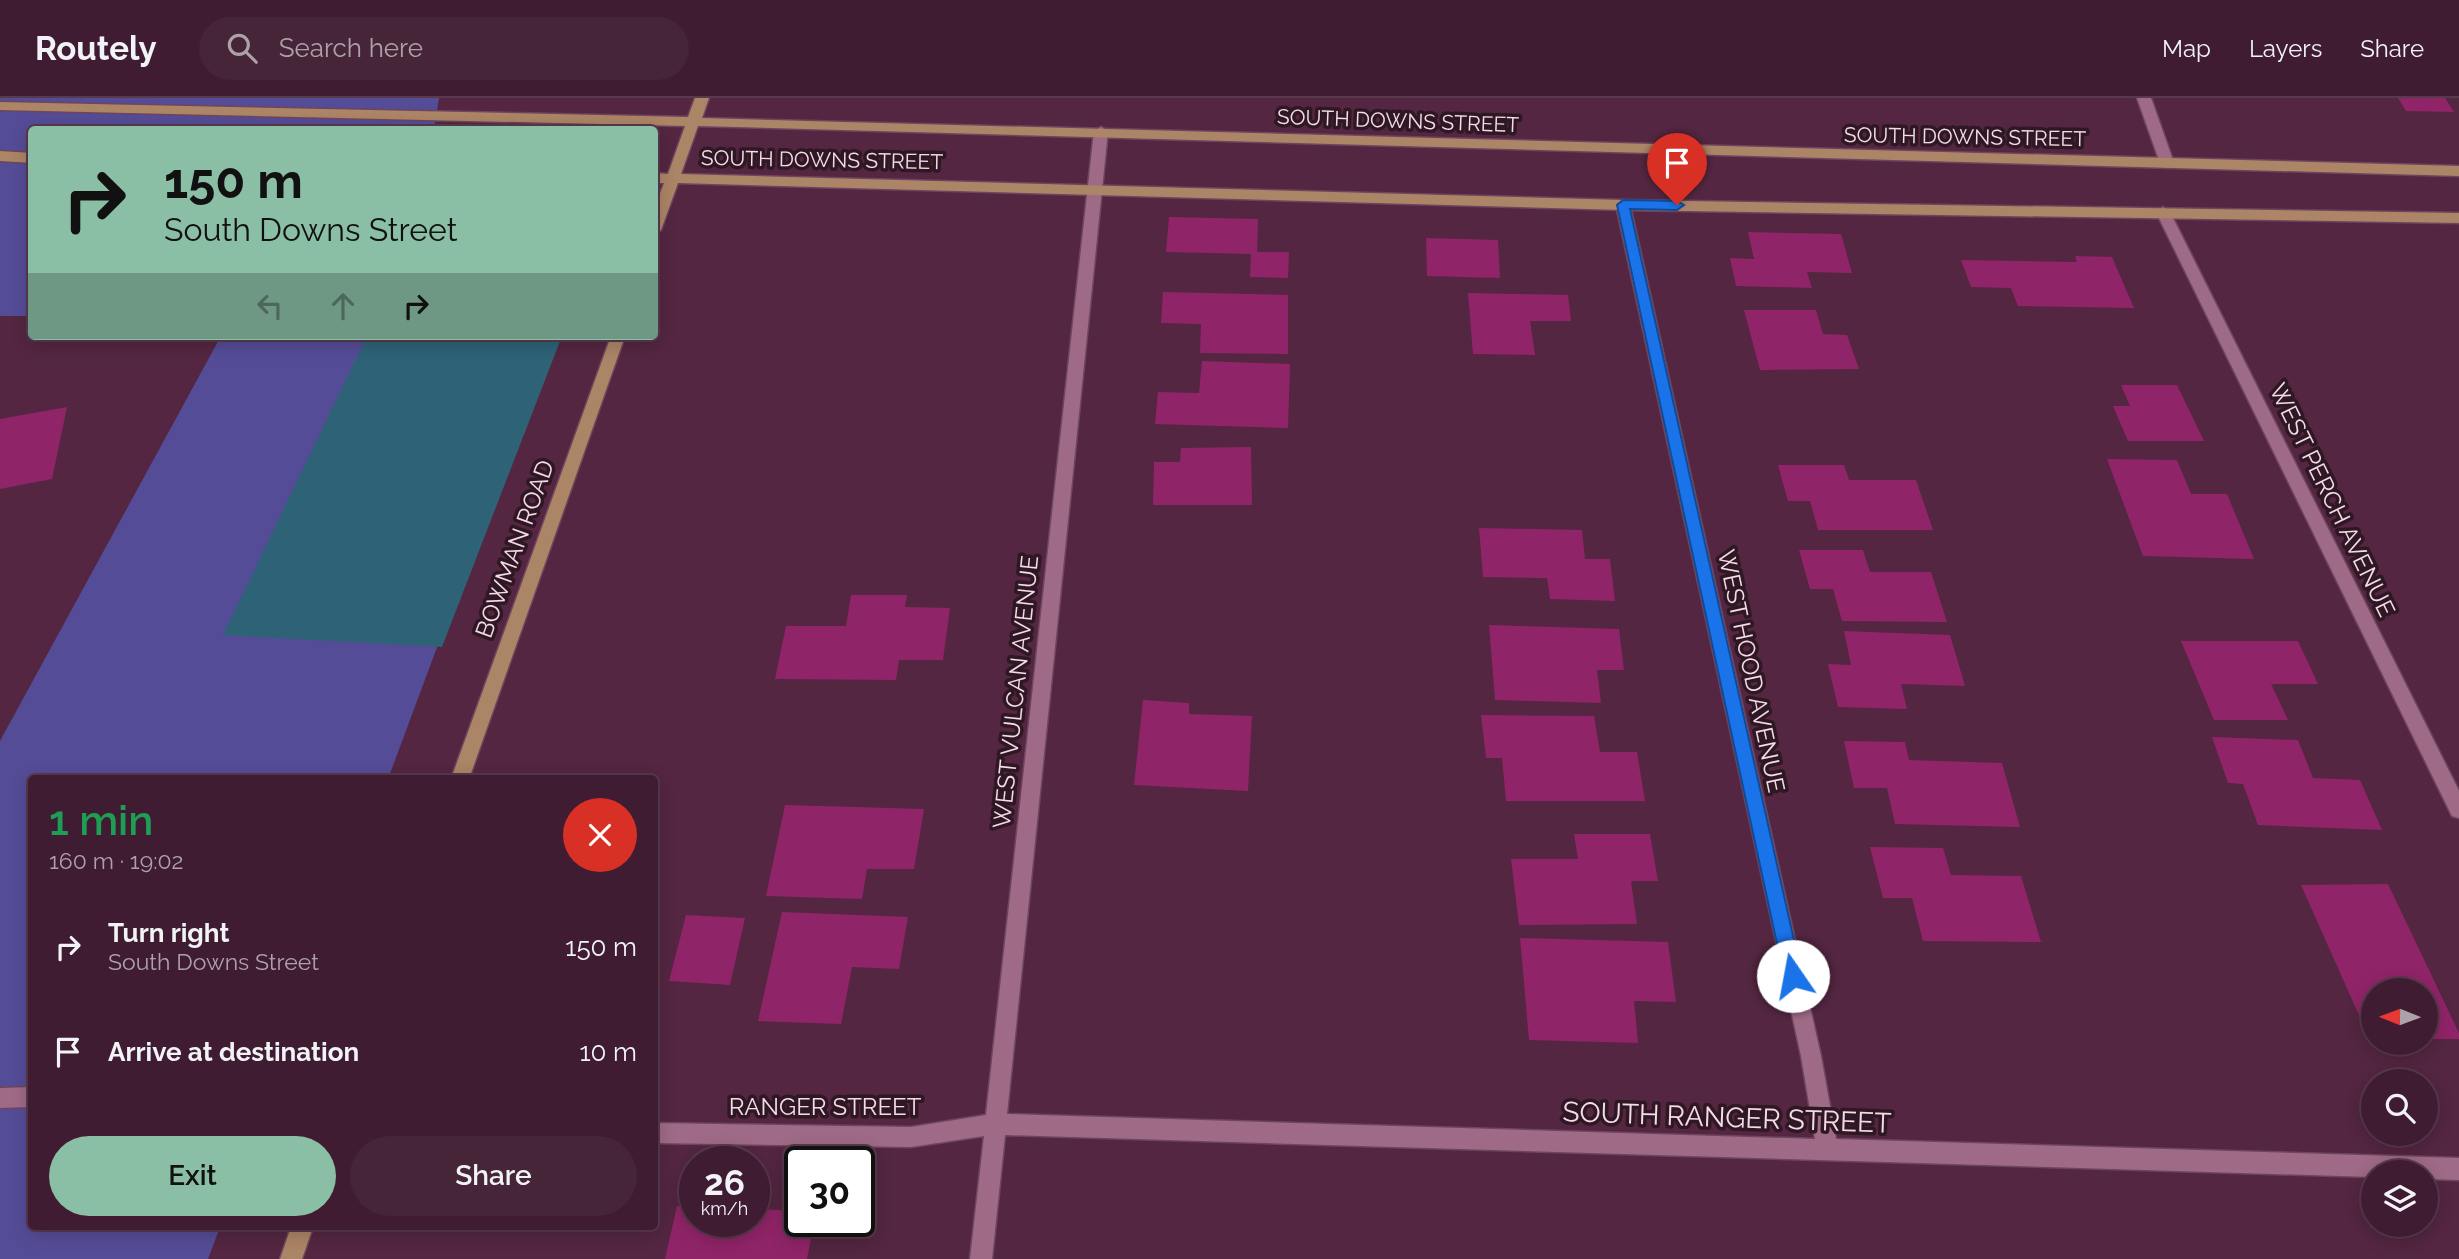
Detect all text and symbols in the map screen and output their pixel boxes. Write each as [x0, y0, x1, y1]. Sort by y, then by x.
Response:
search box [199, 17, 689, 80]
text: Routely [35, 29, 157, 68]
icon: search [223, 29, 261, 67]
text: Search here [279, 33, 423, 63]
text: Map [2162, 34, 2211, 63]
text: Layers [2249, 34, 2322, 63]
text: Share [2360, 34, 2424, 63]
street label: SOUTH DOWNS STREET [1277, 104, 1520, 137]
street label: SOUTH DOWNS STREET [1844, 122, 2086, 151]
pin [1647, 133, 1707, 205]
icon: arrive [1658, 144, 1696, 182]
street label: SOUTH DOWNS STREET [701, 145, 943, 174]
text: 150 m [164, 152, 303, 209]
icon: right [49, 154, 140, 245]
text: South Downs Street [164, 211, 457, 248]
icon: left [251, 287, 289, 325]
icon: ahead [324, 287, 362, 325]
icon: right [397, 287, 435, 325]
street label: WEST PERCH AVENUE [2263, 378, 2402, 621]
street label: BOWMAN ROAD [469, 456, 560, 642]
street label: WEST HOOD AVENUE [1712, 547, 1791, 795]
street label: WEST VULCAN AVENUE [987, 554, 1044, 830]
text: 1 min [49, 796, 153, 845]
button: close [563, 798, 637, 872]
text: 160 m · 19:02 [49, 847, 184, 874]
text: Turn right [108, 918, 229, 948]
icon: right [49, 928, 87, 966]
text: 150 m [565, 932, 637, 962]
position arrow [1756, 939, 1830, 1013]
text: South Downs Street [108, 948, 319, 975]
north arrow [2361, 978, 2438, 1055]
map controls [2361, 978, 2438, 1237]
icon: arrive [49, 1033, 87, 1071]
text: Arrive at destination [108, 1037, 359, 1067]
text: 10 m [579, 1037, 637, 1067]
button: search [2361, 1069, 2438, 1146]
street label: RANGER STREET [729, 1092, 922, 1121]
street label: SOUTH RANGER STREET [1562, 1095, 1892, 1140]
button: Exit [49, 1136, 336, 1216]
button: Share [350, 1136, 637, 1216]
speed limit sign: 30 [784, 1146, 875, 1237]
button: layers [2361, 1160, 2438, 1237]
text: 26 [704, 1162, 745, 1203]
text: km/h [701, 1198, 748, 1219]

